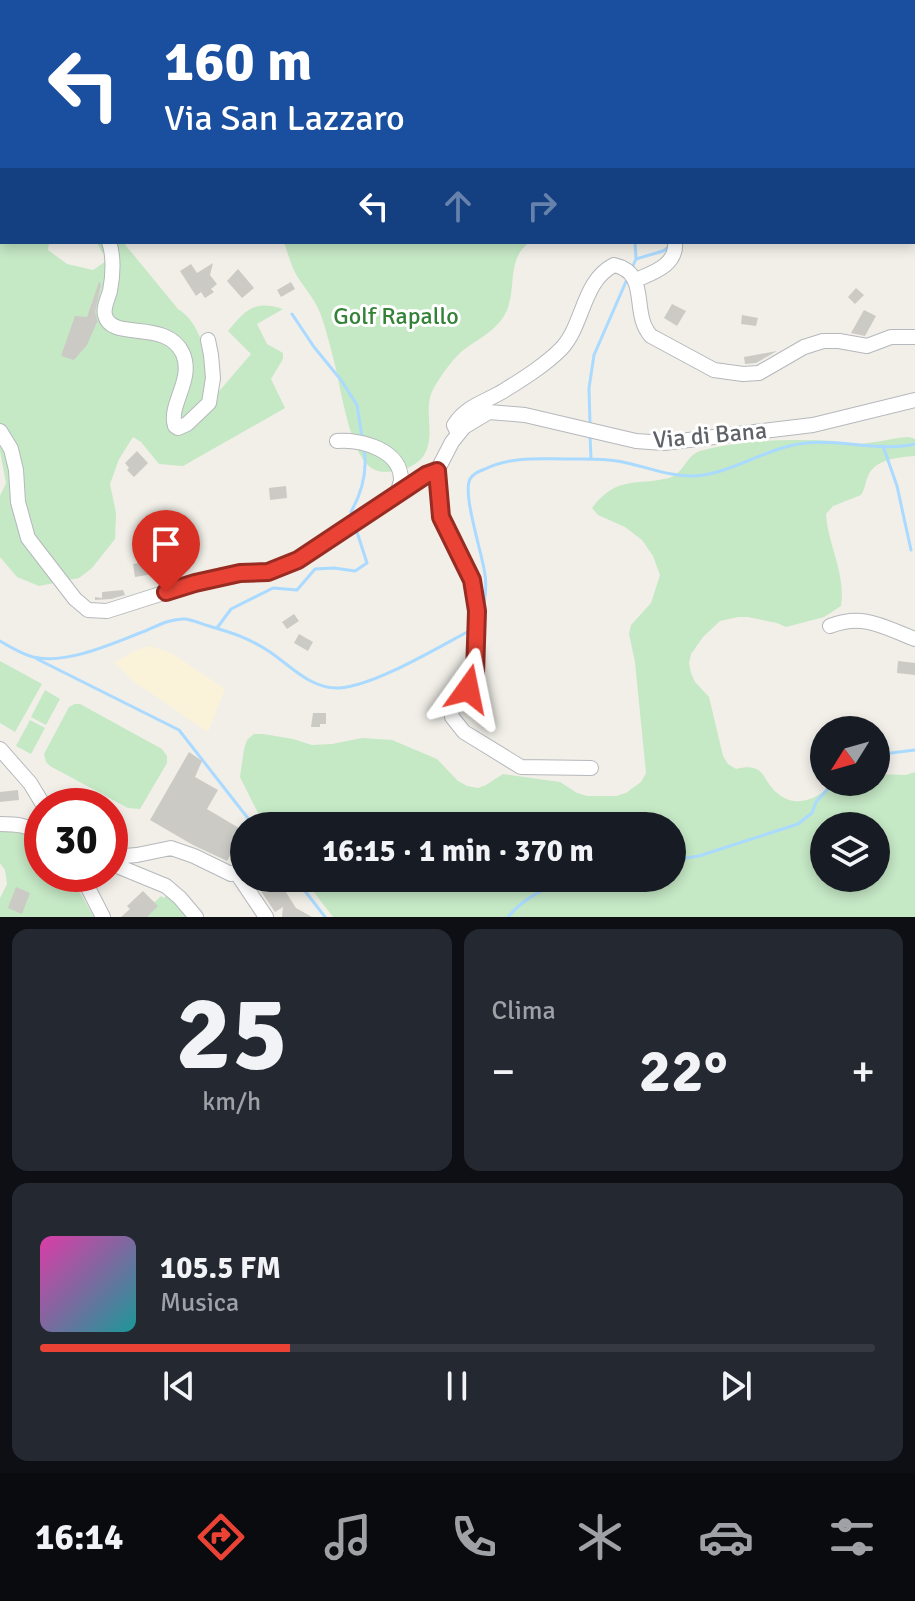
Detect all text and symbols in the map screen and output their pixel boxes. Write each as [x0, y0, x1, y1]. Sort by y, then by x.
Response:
text: 160 m [164, 27, 312, 96]
icon: left [32, 32, 136, 136]
text: Via San Lazzaro [164, 96, 405, 141]
icon: left [352, 184, 396, 228]
icon: ahead [436, 184, 480, 228]
icon: right [520, 184, 564, 228]
park label: Golf Rapallo [333, 301, 459, 331]
street label: Via di Bana [652, 415, 768, 455]
pin [132, 510, 200, 592]
icon: arrive [144, 522, 188, 566]
position arrow [426, 647, 510, 731]
north arrow [810, 716, 890, 796]
map controls [810, 716, 890, 892]
speed limit sign: 30 [24, 788, 128, 892]
button: layers [810, 812, 890, 892]
text: 16:15 · 1 min · 370 m [322, 833, 594, 870]
text: 25 [176, 970, 288, 1098]
text: Clima [492, 995, 556, 1027]
text: 22° [639, 1035, 728, 1109]
text: − [492, 1045, 515, 1099]
text: + [851, 1045, 875, 1099]
text: km/h [202, 1086, 261, 1118]
text: 105.5 FM [160, 1250, 281, 1287]
text: Musica [160, 1287, 239, 1319]
icon: previous [157, 1364, 201, 1408]
icon: pause [435, 1364, 479, 1408]
icon: next [714, 1364, 758, 1408]
icon: directions [193, 1509, 249, 1565]
icon: music [320, 1509, 376, 1565]
icon: phone [446, 1509, 502, 1565]
icon: climate [572, 1509, 628, 1565]
icon: car [698, 1509, 754, 1565]
icon: filters [824, 1509, 880, 1565]
text: 16:14 [35, 1515, 123, 1560]

